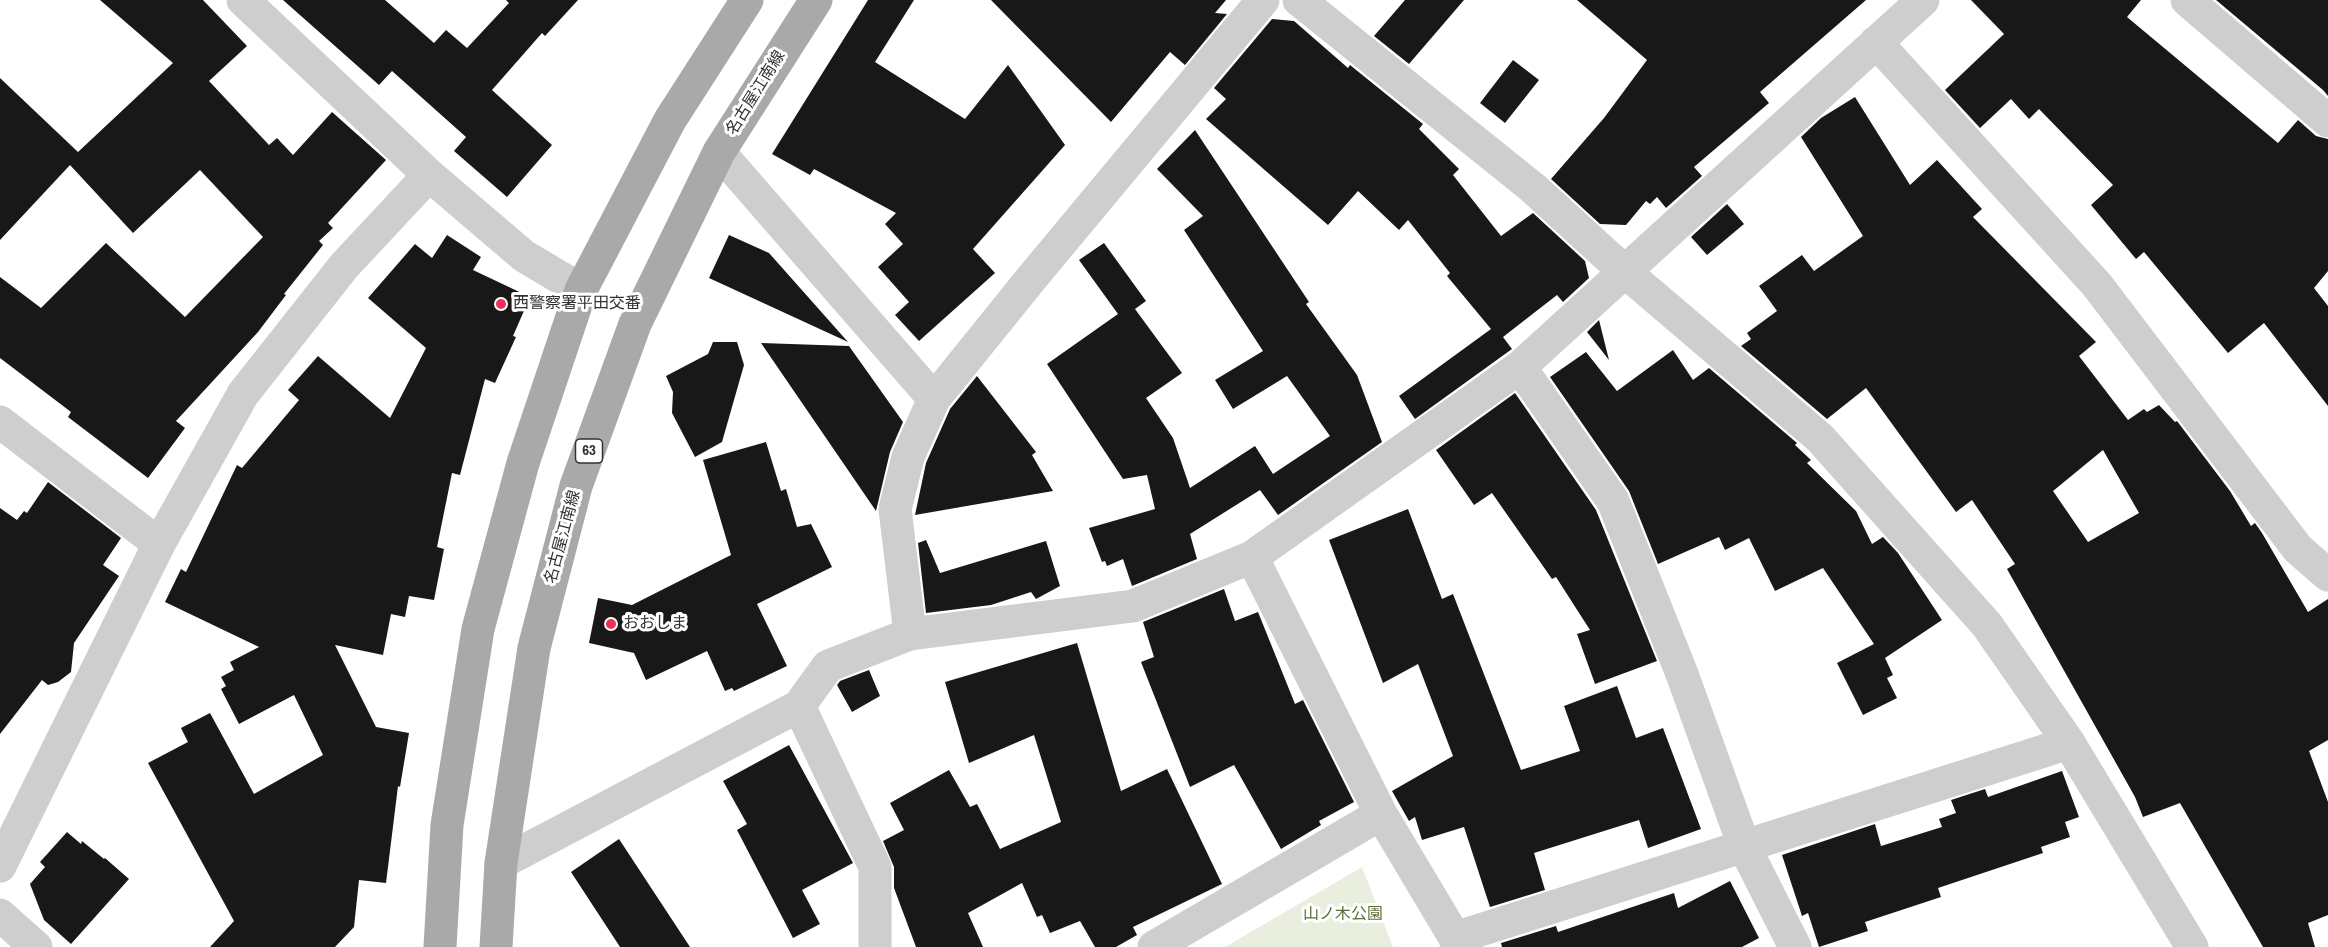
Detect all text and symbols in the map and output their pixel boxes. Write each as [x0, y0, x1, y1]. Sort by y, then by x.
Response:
street label: 名古屋江南線 [722, 47, 790, 139]
place label: 西警察署平田交番 [513, 294, 641, 314]
marker: 西警察署平田交番 [494, 297, 508, 311]
road number: 63 [576, 439, 602, 463]
street label: 名古屋江南線 [541, 488, 585, 586]
place label: おおしま [623, 614, 687, 634]
marker: おおしま [604, 617, 618, 631]
park label: 山ノ木公園 [1303, 905, 1383, 925]

